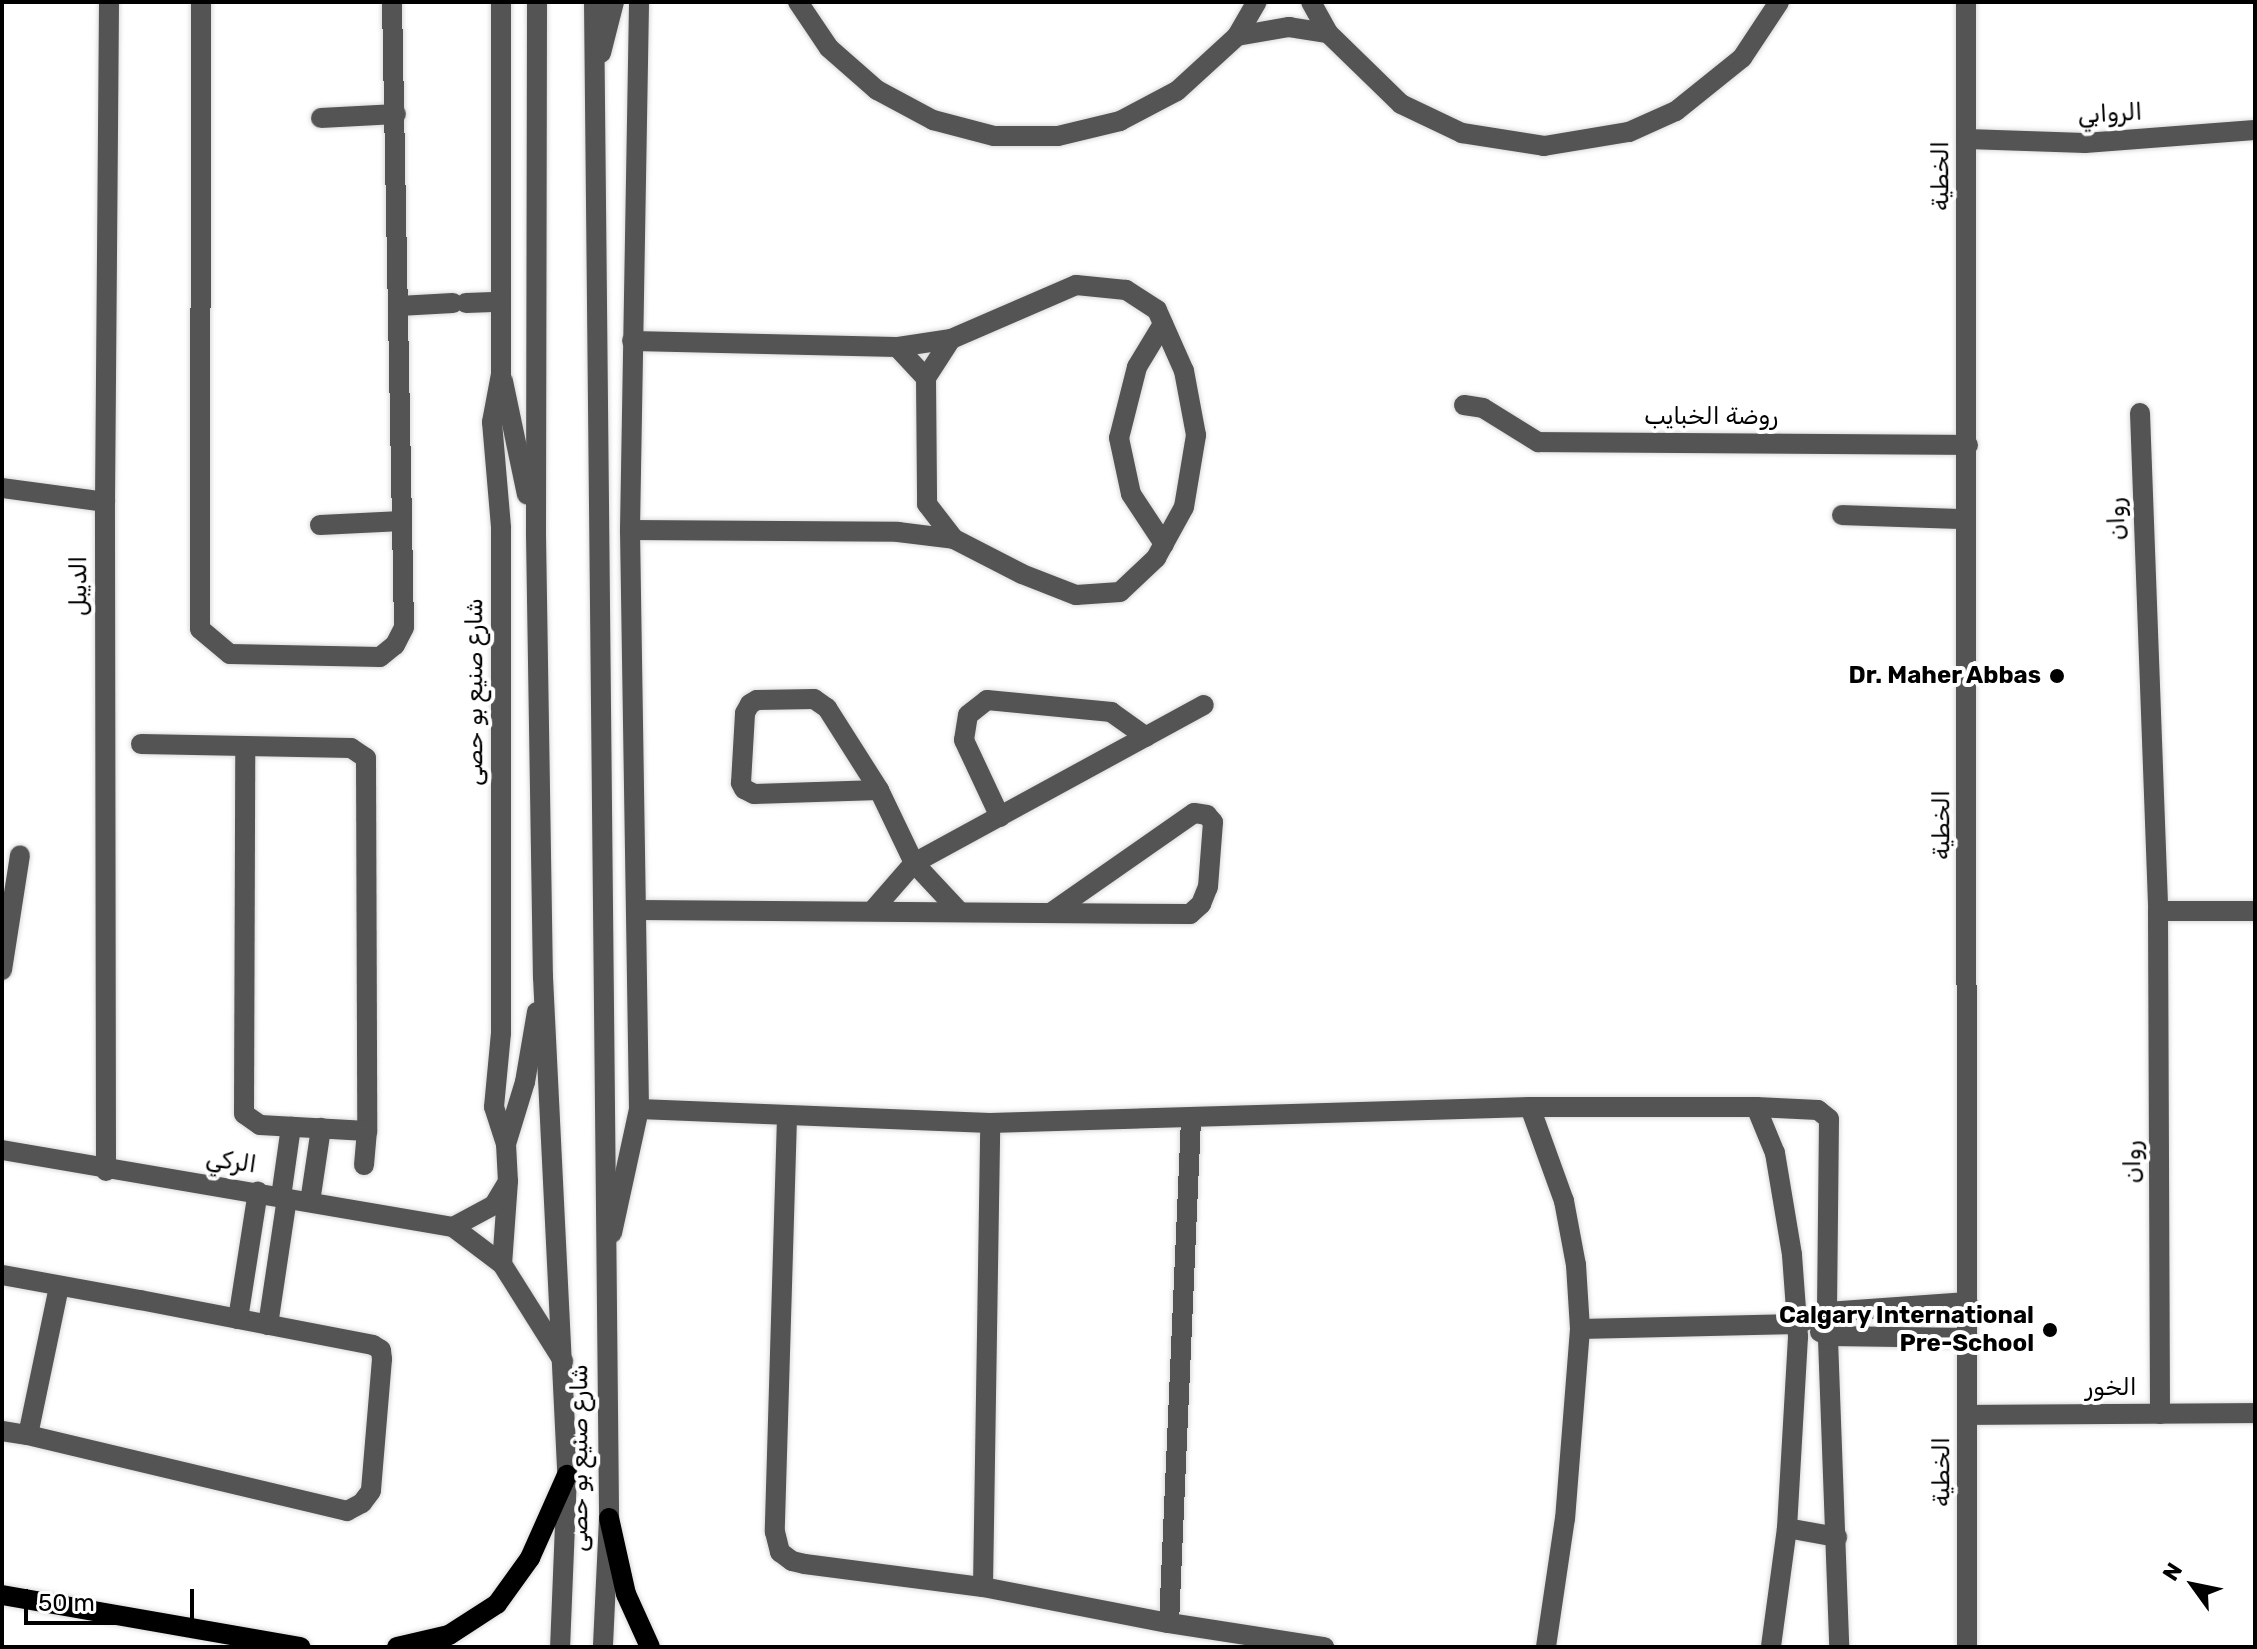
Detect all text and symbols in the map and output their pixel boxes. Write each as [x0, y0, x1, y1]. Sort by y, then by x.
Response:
street label: الروابي [2077, 98, 2143, 130]
street label: الخطية [1927, 141, 1955, 211]
street label: روضة الخبايب [1644, 403, 1778, 431]
street label: روان [2102, 497, 2132, 541]
street label: الديبل [65, 556, 93, 616]
street label: شارع صنيع بو حصى [461, 598, 489, 786]
place label: Dr. Maher Abbas [1847, 662, 2041, 690]
marker: Dr. Maher Abbas [2048, 667, 2066, 685]
street label: الخطية [1928, 790, 1956, 860]
street label: روان [2119, 1141, 2147, 1183]
street label: الركي [204, 1144, 258, 1180]
place label: Calgary International Pre-School [1778, 1302, 2034, 1358]
marker: Calgary International Pre-School [2041, 1321, 2059, 1339]
street label: شارع صنيع بو حصى [566, 1364, 594, 1552]
street label: الخور [2085, 1374, 2137, 1402]
street label: الخطية [1928, 1437, 1956, 1507]
north arrow [2153, 1545, 2233, 1625]
text: N [2157, 1558, 2188, 1586]
scale bar [28, 1573, 198, 1623]
text: 50 m [38, 1589, 95, 1617]

